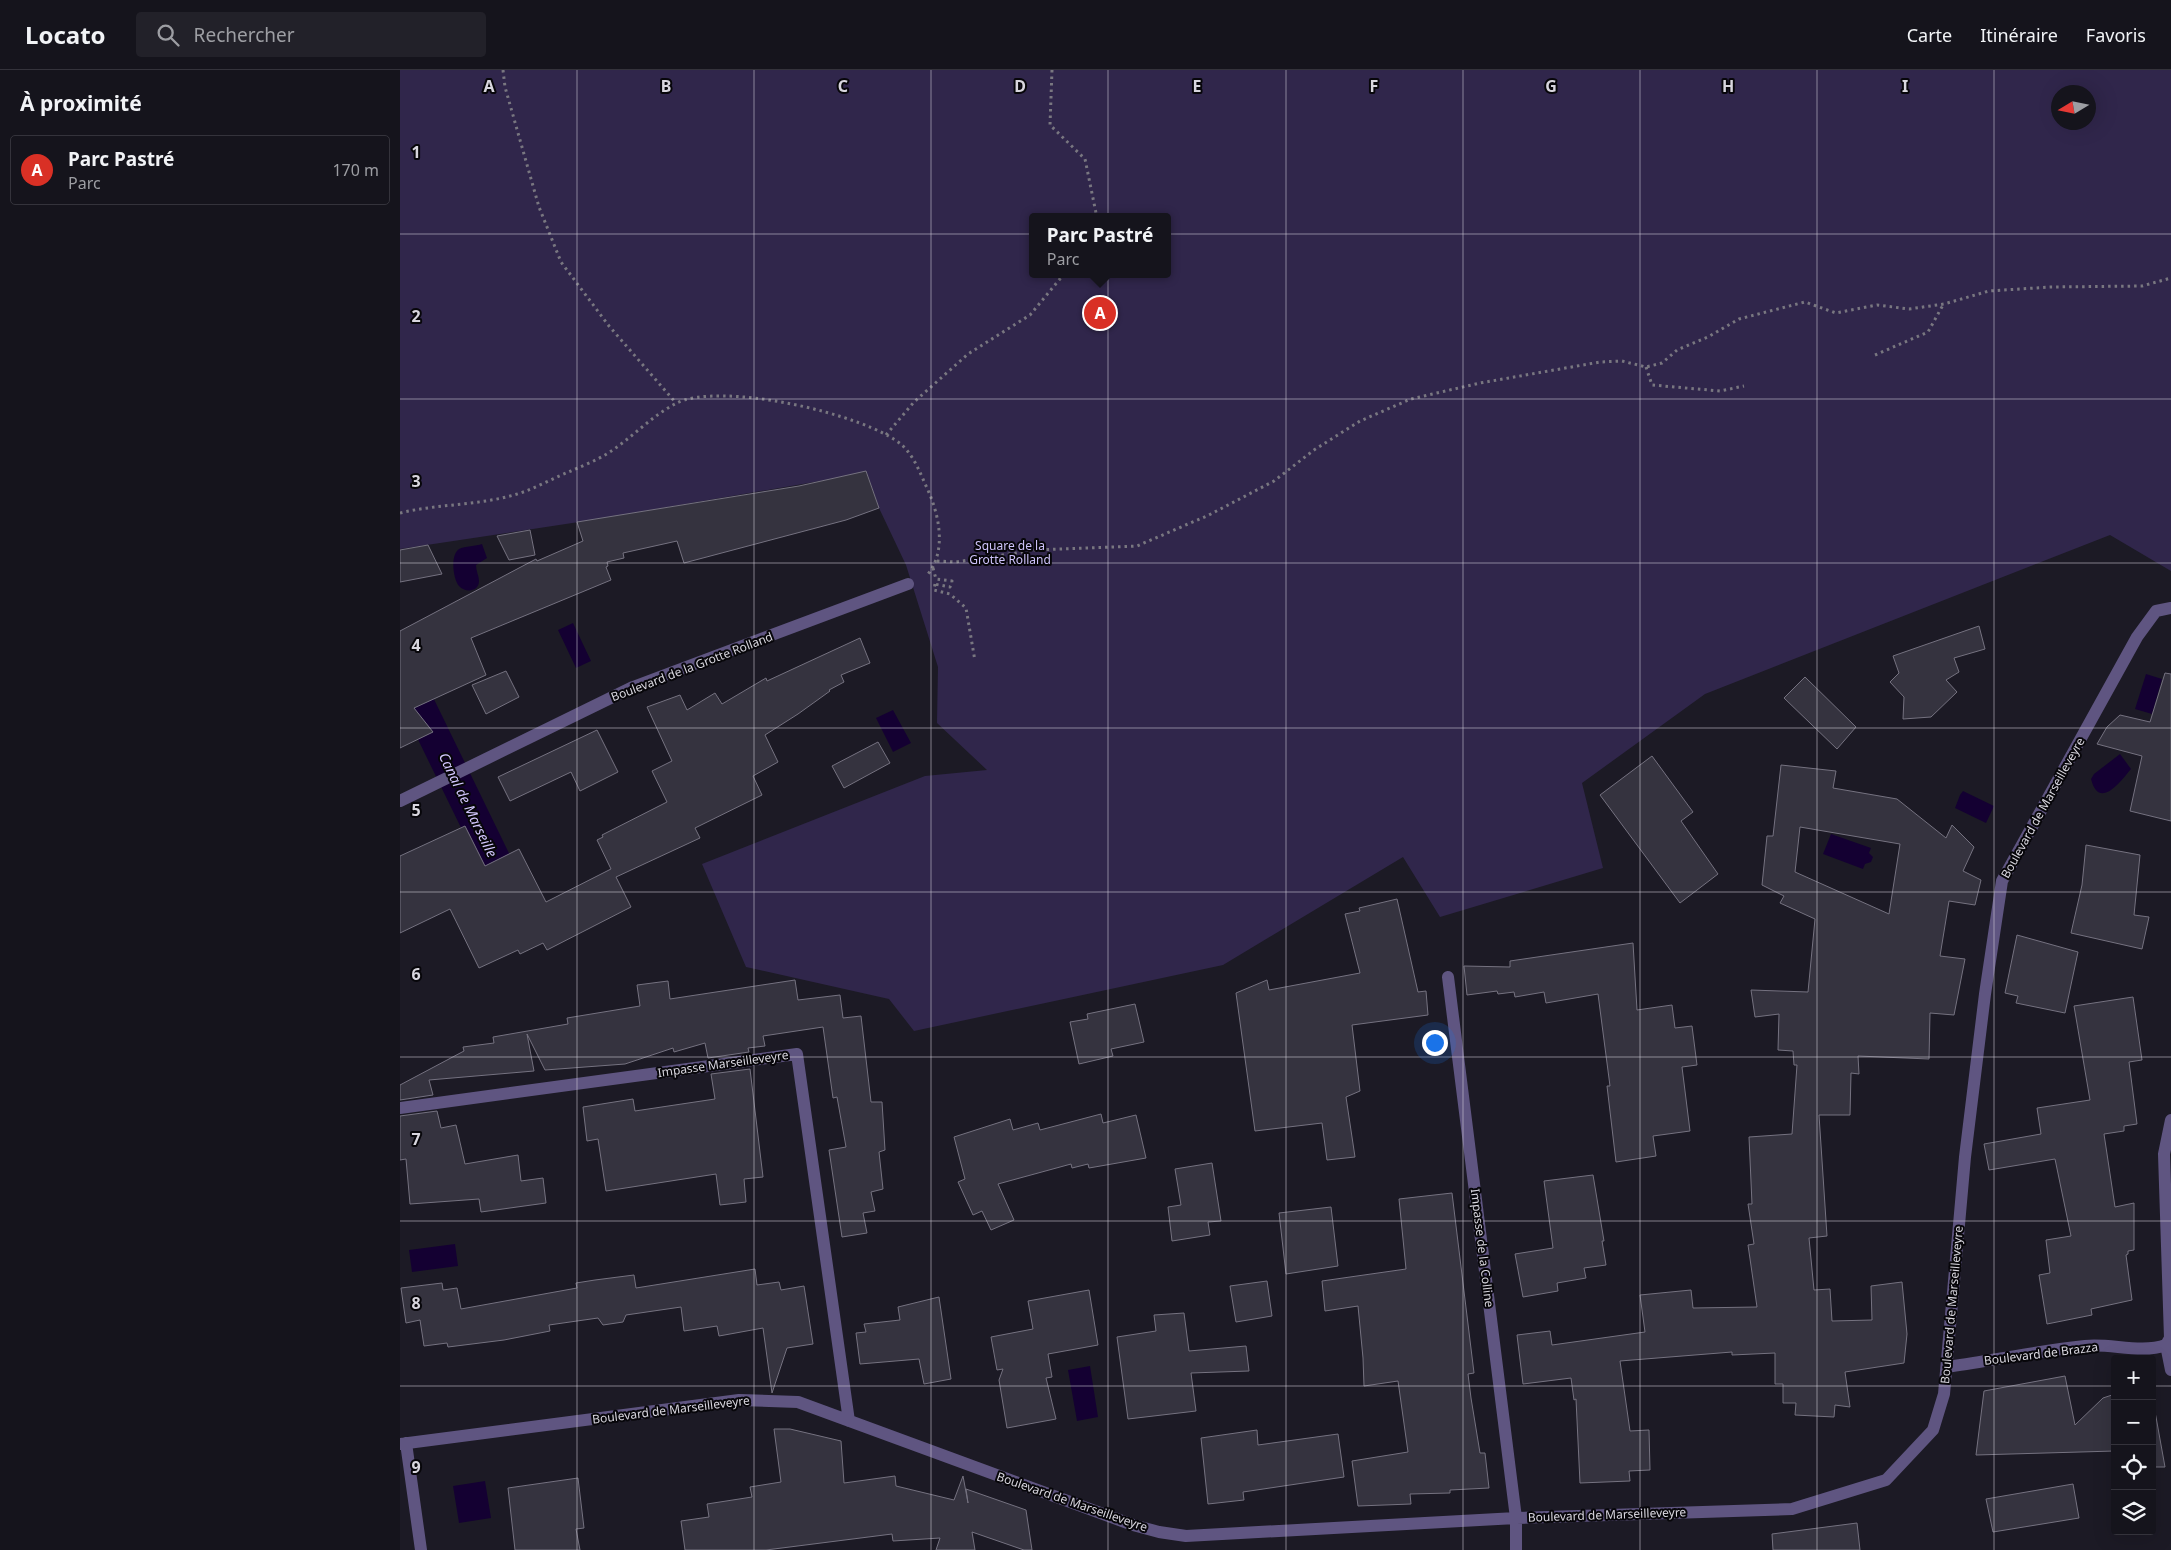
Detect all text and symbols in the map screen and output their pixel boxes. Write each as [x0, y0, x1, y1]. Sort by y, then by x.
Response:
search box [136, 12, 486, 57]
text: Locato [25, 18, 106, 51]
icon: search [154, 21, 182, 49]
text: Rechercher [194, 22, 295, 48]
text: Carte [1907, 23, 1952, 47]
text: Itinéraire [1980, 23, 2058, 47]
text: Favoris [2086, 23, 2146, 47]
text: A [483, 75, 495, 97]
text: B [661, 75, 671, 97]
text: C [838, 75, 848, 97]
text: D [1014, 75, 1026, 97]
text: E [1193, 75, 1202, 97]
text: F [1370, 75, 1378, 97]
text: G [1545, 75, 1557, 97]
text: H [1722, 75, 1734, 97]
text: I [1902, 75, 1908, 97]
north arrow [2051, 85, 2096, 130]
text: À proximité [20, 89, 142, 117]
text: 1 [411, 141, 421, 163]
text: Parc Pastré [68, 146, 174, 172]
text: A [31, 159, 43, 181]
text: 170 m [332, 159, 379, 181]
text: Parc [68, 172, 101, 194]
popup [1029, 213, 1171, 278]
text: Parc Pastré [1047, 222, 1153, 248]
text: Parc [1047, 248, 1079, 270]
pin: A [1084, 294, 1116, 332]
text: 2 [411, 305, 421, 327]
text: 3 [411, 470, 421, 492]
park label: Square de la Grotte Rolland [969, 537, 1051, 568]
street label: Boulevard de la Grotte Rolland [608, 628, 775, 705]
text: 4 [411, 634, 421, 656]
street label: Boulevard de Marseilleveyre [1997, 734, 2089, 881]
water label: Canal de Marseille [435, 749, 502, 860]
text: 5 [411, 799, 421, 821]
text: 6 [411, 963, 421, 985]
your location [1422, 1030, 1448, 1056]
street label: Impasse Marseilleveyre [656, 1046, 790, 1081]
text: 7 [411, 1128, 421, 1150]
street label: Impasse de la Colline [1467, 1188, 1498, 1308]
street label: Boulevard de Marseilleveyre [1936, 1225, 1967, 1385]
text: 8 [411, 1292, 421, 1314]
street label: Boulevard de Brazza [1983, 1338, 2099, 1369]
map controls [2111, 1355, 2156, 1535]
button: + [2111, 1355, 2156, 1400]
street label: Boulevard de Marseilleveyre [591, 1391, 751, 1428]
button: − [2111, 1400, 2156, 1445]
button: locate [2111, 1445, 2156, 1490]
text: 9 [411, 1456, 421, 1478]
street label: Boulevard de Marseilleveyre [994, 1468, 1150, 1535]
button: layers [2111, 1490, 2156, 1535]
street label: Boulevard de Marseilleveyre [1527, 1503, 1687, 1526]

